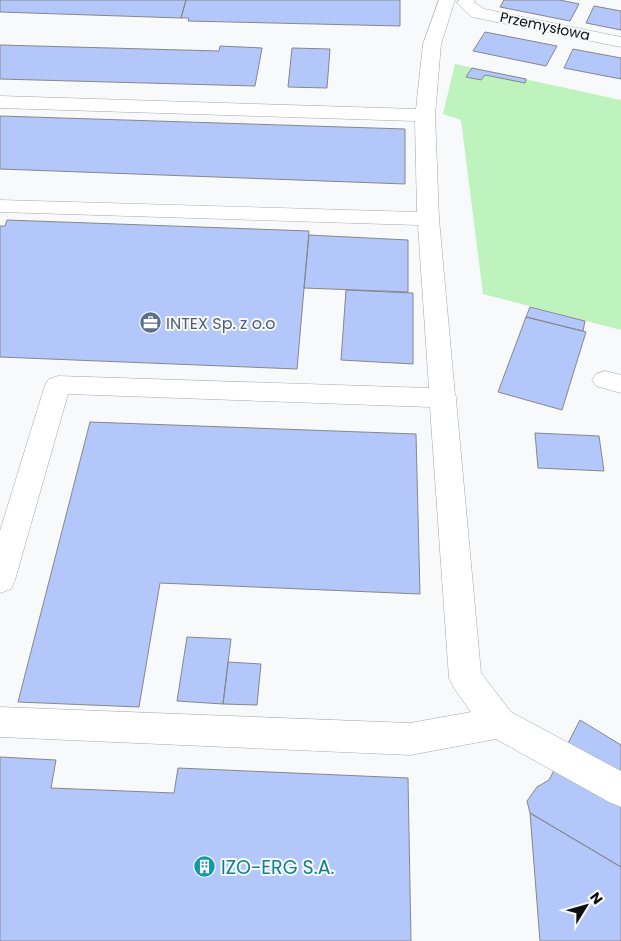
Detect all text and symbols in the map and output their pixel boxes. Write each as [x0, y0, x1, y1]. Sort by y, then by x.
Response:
street label: Przemysłowa [498, 7, 592, 45]
office icon: INTEX Sp. z o.o [138, 311, 162, 335]
place label: INTEX Sp. z o.o [166, 312, 276, 335]
place label: IZO-ERG S.A. [221, 854, 334, 881]
building icon: IZO-ERG S.A. [193, 855, 217, 879]
north arrow [561, 881, 611, 931]
text: N [585, 888, 608, 908]

